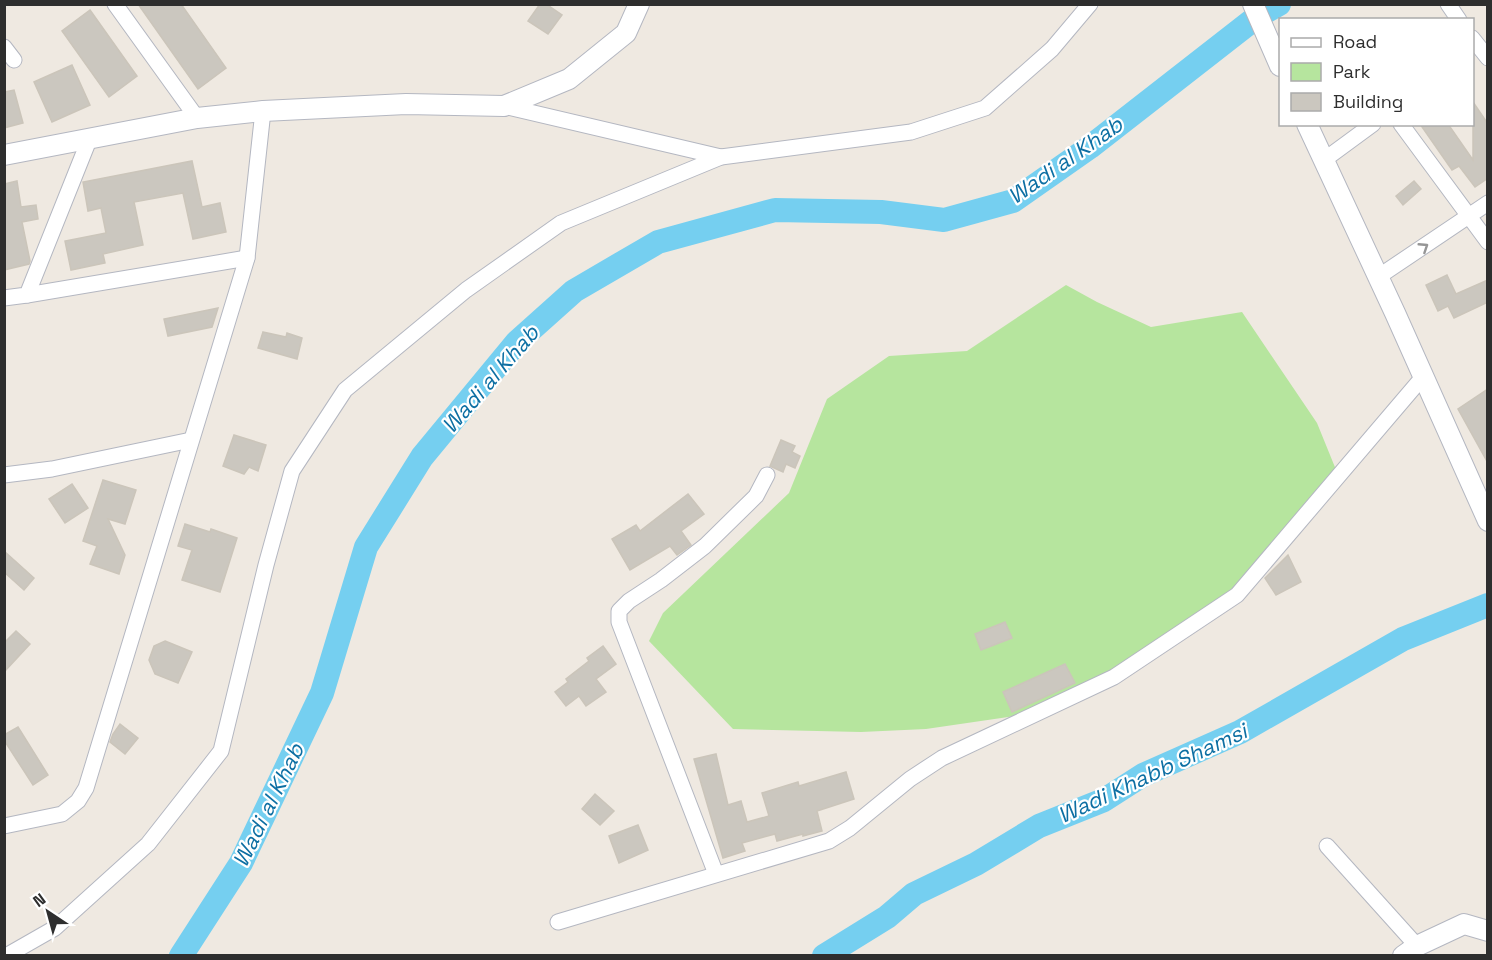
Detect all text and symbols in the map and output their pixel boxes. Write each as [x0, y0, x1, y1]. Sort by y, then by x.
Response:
legend [1279, 18, 1474, 126]
text: Road [1333, 30, 1377, 53]
text: Park [1333, 60, 1371, 83]
text: Building [1333, 90, 1403, 113]
water label: Wadi al Khab [1002, 110, 1129, 210]
one-way arrow [1417, 243, 1428, 254]
water label: Wadi al Khab [435, 319, 545, 439]
water label: Wadi Khabb Shamsi [1053, 716, 1253, 829]
water label: Wadi al Khab [226, 738, 310, 871]
north arrow [18, 882, 78, 942]
text: N [29, 889, 50, 912]

